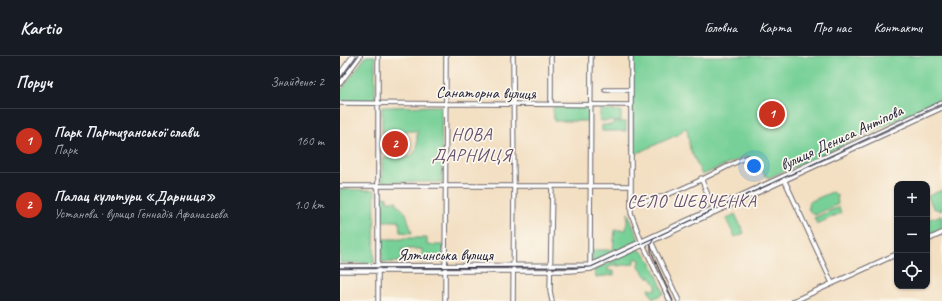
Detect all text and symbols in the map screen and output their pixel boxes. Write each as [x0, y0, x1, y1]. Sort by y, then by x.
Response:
text: Kartio [20, 16, 61, 40]
text: Головна [704, 19, 737, 36]
text: Карта [759, 19, 791, 36]
text: Про нас [813, 19, 852, 36]
text: Контакти [874, 19, 922, 36]
text: Поруч [16, 72, 52, 93]
text: Знайдено: 2 [270, 74, 324, 90]
street label: Санаторна вулиця [436, 82, 537, 104]
pin: 1 [759, 99, 785, 129]
street label: вулиця Дениса Антіпова [777, 100, 907, 175]
text: Парк Партизанської слави [54, 123, 199, 142]
district label: НОВА ДАРНИЦЯ [432, 123, 514, 166]
pin: 2 [382, 129, 408, 159]
text: 1 [26, 133, 32, 149]
text: 160 m [296, 133, 324, 149]
text: Парк [54, 142, 77, 158]
your location [744, 156, 764, 176]
map controls [894, 181, 930, 289]
button: + [894, 181, 930, 217]
text: Палац культури «Дарниця» [54, 187, 215, 206]
district label: СЕЛО ШЕВЧЕНКА [627, 191, 757, 212]
text: 2 [26, 197, 32, 213]
text: 1.0 km [294, 197, 324, 213]
text: Установа · вулиця Геннадія Афанасьєва [54, 206, 228, 222]
button: − [894, 217, 930, 253]
street label: Ялтинська вулиця [397, 245, 494, 265]
button: locate [894, 253, 930, 289]

